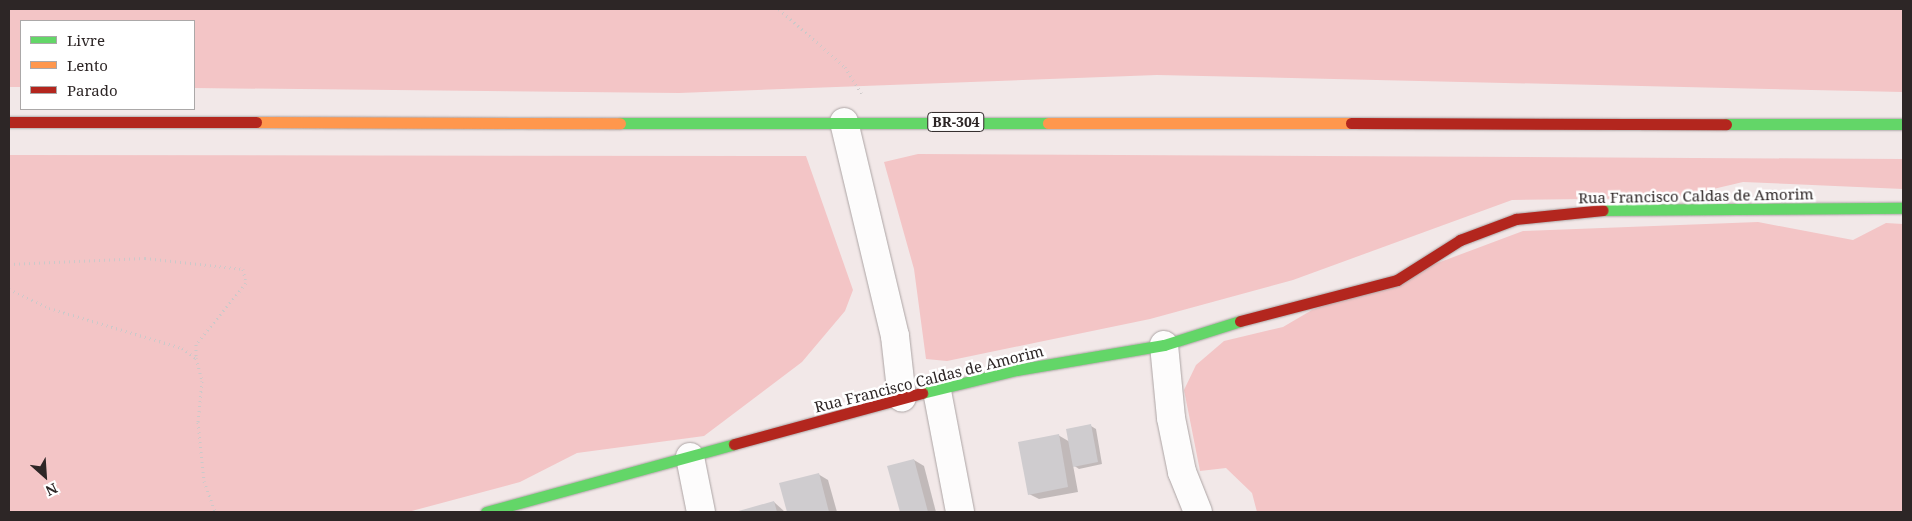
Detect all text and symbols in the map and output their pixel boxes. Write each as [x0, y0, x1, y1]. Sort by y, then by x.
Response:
legend [20, 20, 195, 110]
text: Livre [67, 30, 105, 50]
text: Lento [67, 55, 108, 75]
text: Parado [67, 80, 118, 100]
road number: BR-304 [927, 110, 985, 134]
street label: Rua Francisco Caldas de Amorim [1578, 185, 1814, 207]
street label: Rua Francisco Caldas de Amorim [813, 342, 1045, 416]
north arrow [20, 451, 70, 501]
text: N [43, 479, 61, 501]

